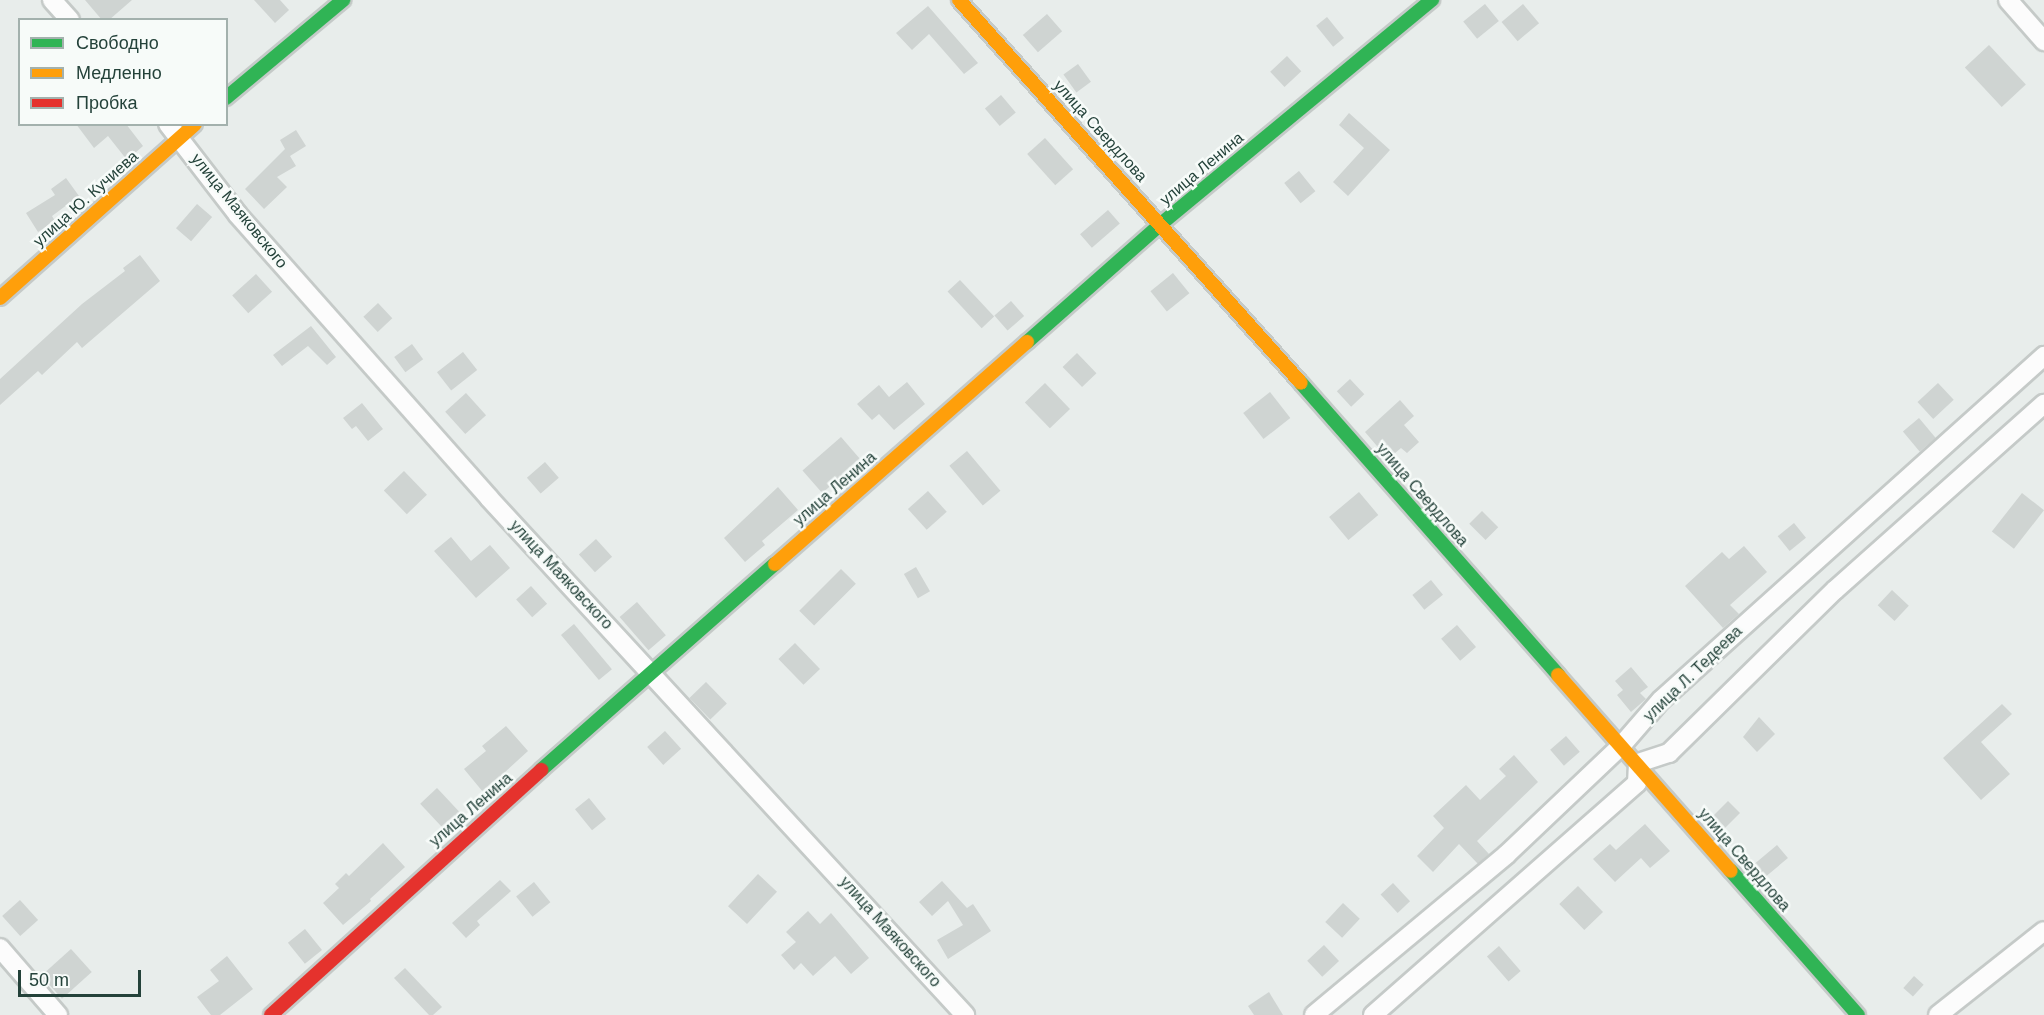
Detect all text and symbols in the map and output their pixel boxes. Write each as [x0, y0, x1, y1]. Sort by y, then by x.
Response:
legend [18, 18, 228, 126]
text: Свободно [76, 33, 159, 53]
text: Медленно [76, 63, 162, 83]
street label: улица Свердлова [1049, 76, 1151, 186]
text: Пробка [76, 93, 138, 113]
street label: улица Ленина [1156, 128, 1248, 210]
street label: улица Ю. Кучиева [30, 147, 142, 251]
street label: улица Маяковского [187, 150, 291, 272]
street label: улица Свердлова [1372, 439, 1472, 551]
street label: улица Ленина [790, 448, 880, 530]
street label: улица Маяковского [505, 516, 617, 634]
street label: улица Л. Тедеева [1640, 622, 1746, 726]
street label: улица Ленина [426, 769, 516, 851]
street label: улица Свердлова [1694, 804, 1794, 916]
street label: улица Маяковского [835, 873, 945, 991]
scale bar [21, 958, 144, 996]
text: 50 m [29, 970, 69, 990]

